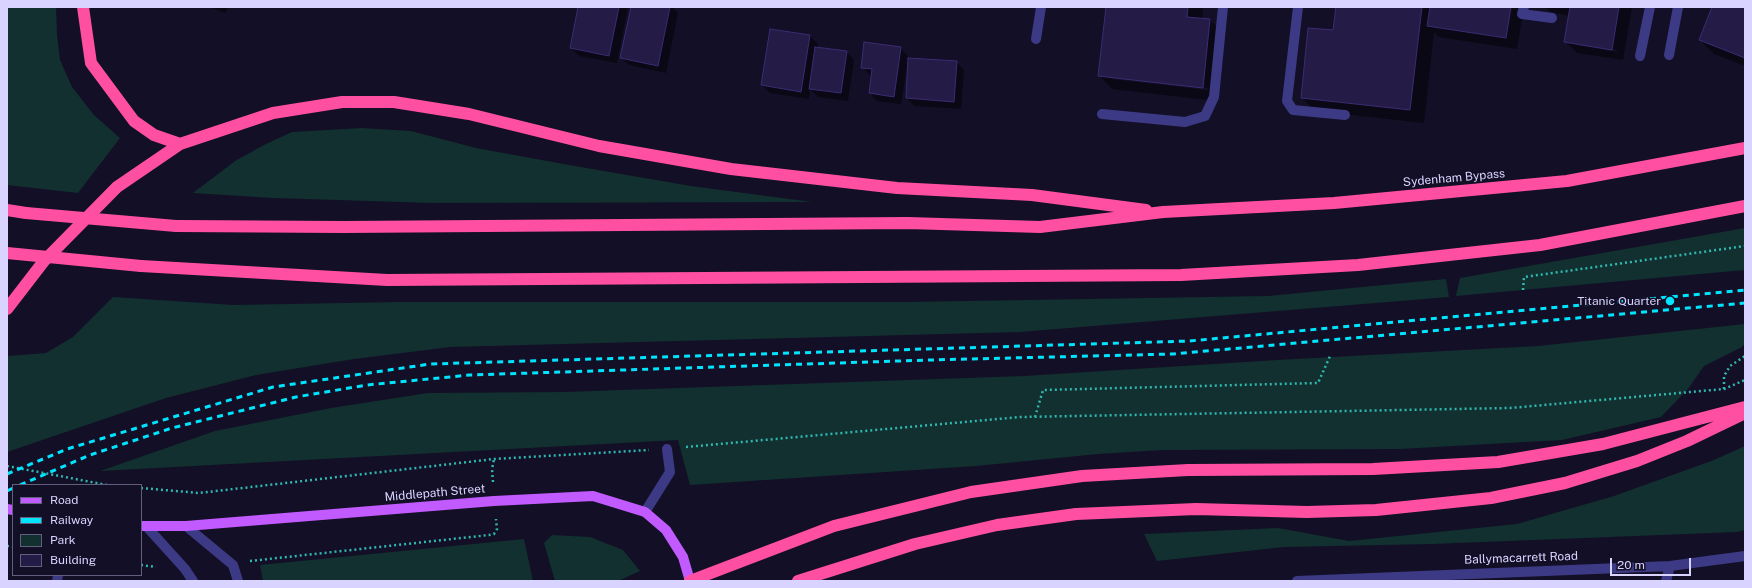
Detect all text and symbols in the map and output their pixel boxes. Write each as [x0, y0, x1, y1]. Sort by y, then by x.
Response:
street label: Sydenham Bypass [1402, 166, 1506, 190]
place label: Titanic Quarter [1577, 294, 1661, 308]
marker: Titanic Quarter [1664, 295, 1676, 307]
street label: Middlepath Street [384, 481, 486, 505]
legend [12, 484, 142, 576]
text: Road [50, 493, 78, 507]
text: Railway [50, 513, 93, 527]
text: Park [50, 533, 76, 547]
street label: Ballymacarrett Road [1464, 549, 1578, 567]
scale bar [1612, 550, 1693, 576]
text: Building [50, 553, 96, 567]
text: 20 m [1617, 558, 1645, 572]

